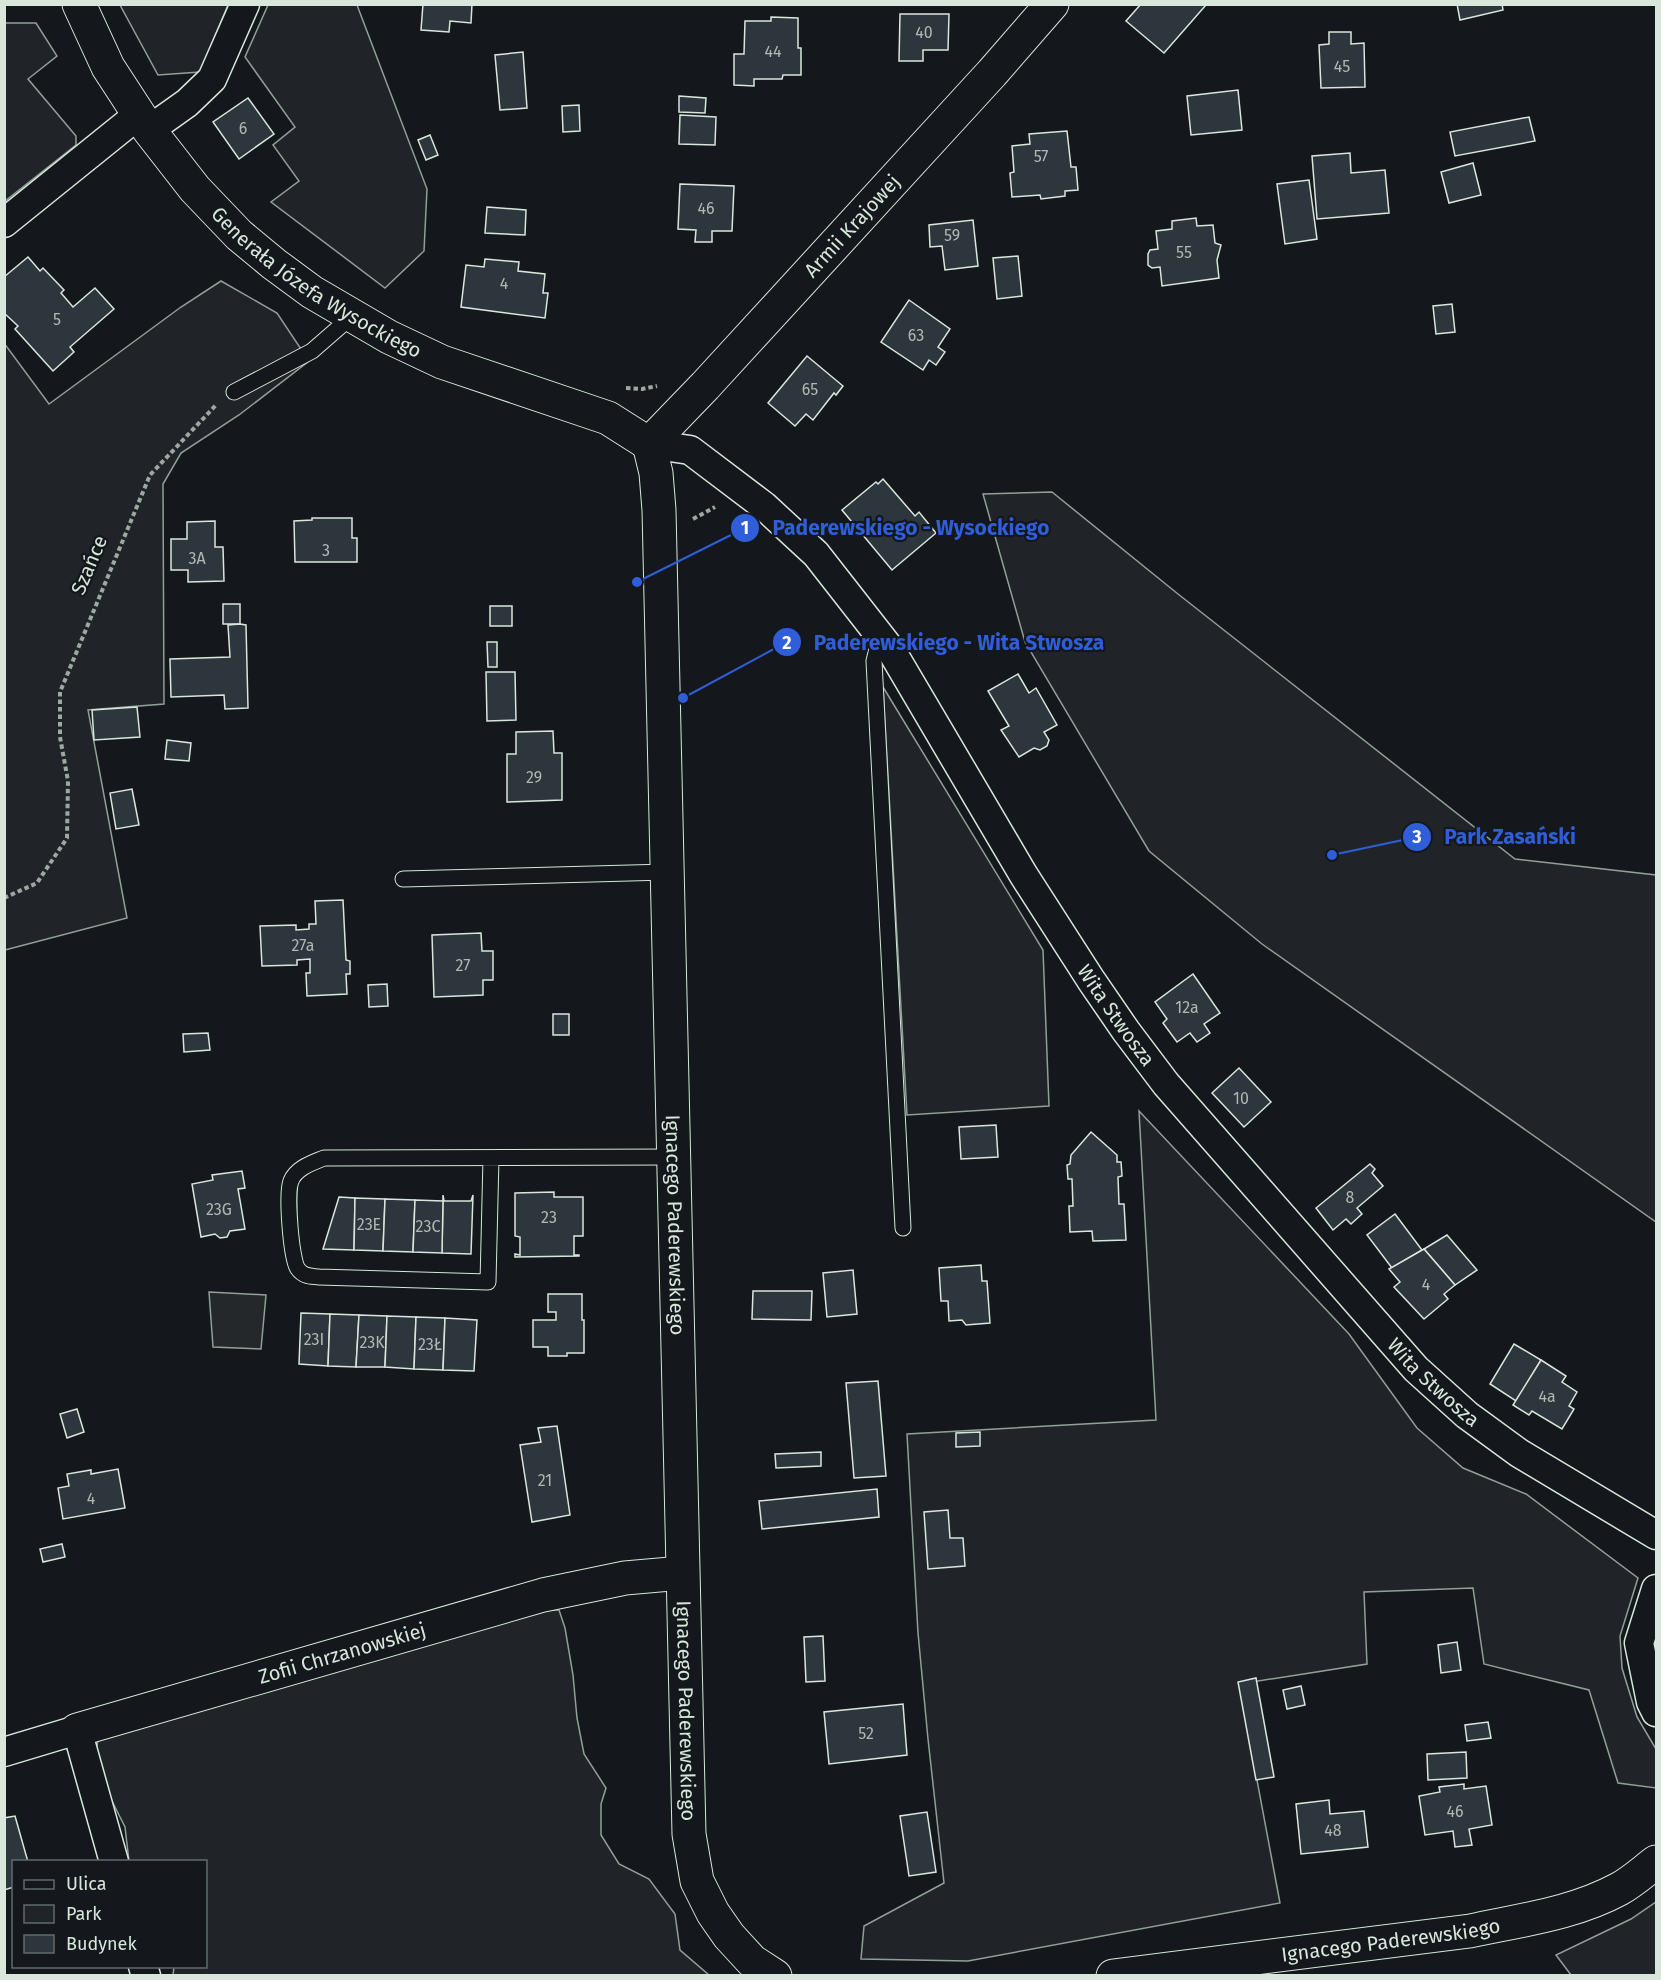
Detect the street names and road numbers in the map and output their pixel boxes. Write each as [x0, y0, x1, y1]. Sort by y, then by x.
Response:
street label: Armii Krajowej [799, 170, 905, 282]
street label: Generała Józefa Wysockiego [206, 202, 426, 363]
street label: Szańce [66, 532, 112, 598]
street label: Wita Stwosza [1072, 960, 1160, 1071]
street label: Ignacego Paderewskiego [661, 1114, 690, 1335]
street label: Wita Stwosza [1382, 1333, 1484, 1432]
street label: Ignacego Paderewskiego [672, 1600, 701, 1821]
street label: Zofii Chrzanowskiej [256, 1618, 429, 1689]
street label: Ignacego Paderewskiego [1280, 1913, 1502, 1967]

